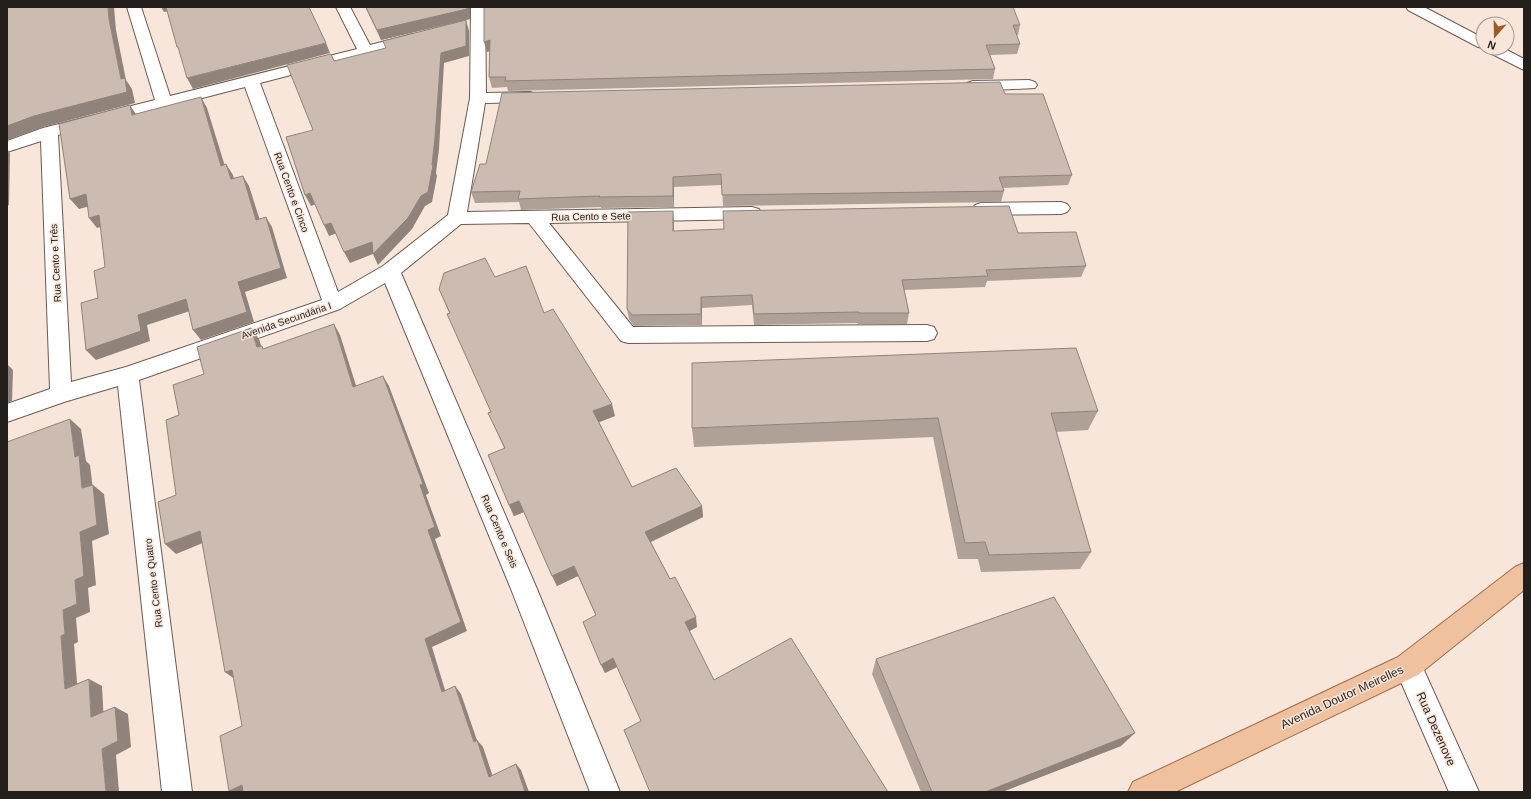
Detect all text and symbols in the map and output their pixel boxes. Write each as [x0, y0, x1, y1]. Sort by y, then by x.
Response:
north arrow [1475, 16, 1515, 56]
text: N [1486, 38, 1497, 52]
street label: Rua Cento e Cinco [272, 151, 311, 234]
street label: Rua Cento e Sete [551, 210, 631, 223]
street label: Rua Cento e Três [48, 224, 63, 302]
street label: Avenida Secundária I [240, 300, 333, 341]
street label: Rua Cento e Seis [479, 493, 520, 569]
street label: Rua Cento e Quatro [143, 537, 164, 628]
street label: Avenida Doutor Meirelles [1278, 662, 1406, 732]
street label: Rua Dezenove [1413, 690, 1459, 768]

